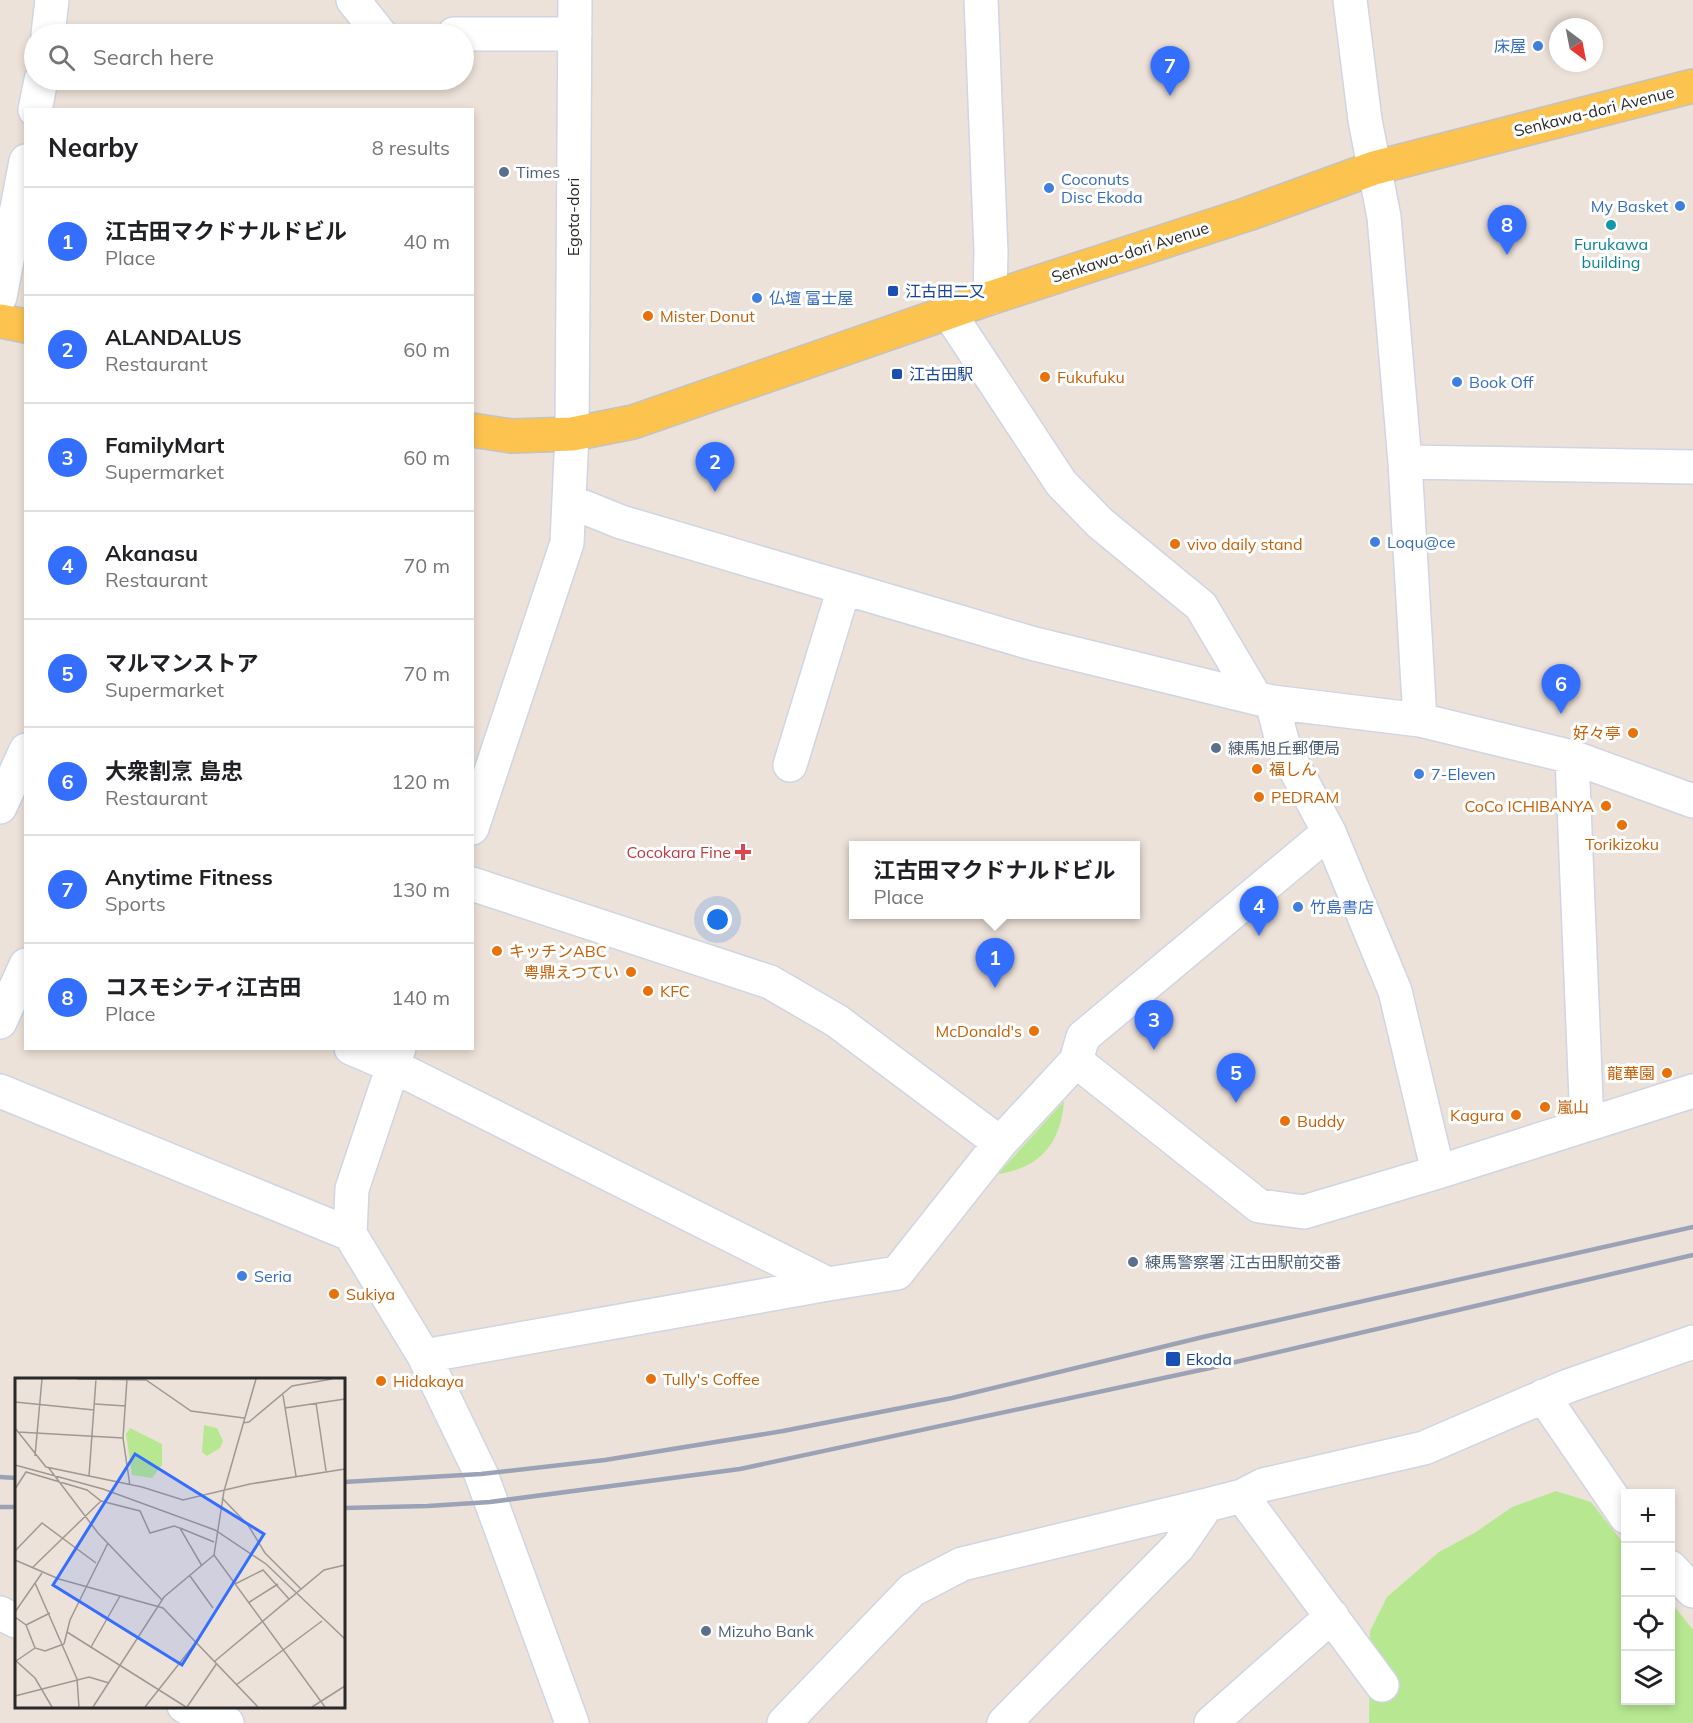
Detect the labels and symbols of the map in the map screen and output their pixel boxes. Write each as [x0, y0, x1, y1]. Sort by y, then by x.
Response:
north arrow [1549, 18, 1603, 72]
place label: 床屋 [1494, 36, 1526, 56]
marker: 床屋 [1531, 39, 1545, 53]
pin: 7 [1150, 46, 1190, 96]
street label: Senkawa-dori Avenue [1512, 81, 1676, 141]
place label: Times [516, 162, 560, 182]
marker: Times [497, 165, 511, 179]
place label: Coconuts Disc Ekoda [1061, 169, 1143, 207]
street label: Egota-dori [563, 178, 583, 256]
marker: Coconuts Disc Ekoda [1042, 181, 1056, 195]
place label: My Basket [1591, 196, 1668, 216]
marker: My Basket [1673, 199, 1687, 213]
pin: 8 [1488, 206, 1526, 255]
street label: Senkawa-dori Avenue [1049, 217, 1211, 287]
marker: Furukawa building [1604, 218, 1618, 232]
place label: Furukawa building [1574, 234, 1648, 272]
place label: 江古田二又 [905, 281, 985, 301]
marker: 江古田二又 [886, 284, 900, 298]
place label: 仏壇 富士屋 [769, 288, 853, 308]
marker: 仏壇 富士屋 [750, 291, 764, 305]
place label: Mister Donut [660, 306, 755, 326]
marker: Mister Donut [641, 309, 655, 323]
place label: 江古田駅 [909, 364, 973, 384]
marker: 江古田駅 [890, 367, 904, 381]
place label: Fukufuku [1057, 367, 1125, 387]
marker: Fukufuku [1038, 370, 1052, 384]
place label: Book Off [1469, 372, 1534, 392]
marker: Book Off [1450, 375, 1464, 389]
pin: 2 [696, 442, 734, 492]
place label: Loqu@ce [1387, 532, 1456, 552]
place label: vivo daily stand [1187, 534, 1303, 554]
marker: Loqu@ce [1368, 535, 1382, 549]
marker: vivo daily stand [1168, 537, 1182, 551]
pin: 6 [1542, 664, 1580, 714]
place label: 好々亭 [1573, 723, 1621, 743]
marker: 好々亭 [1626, 726, 1640, 740]
place label: 練馬旭丘郵便局 [1228, 738, 1340, 758]
marker: 練馬旭丘郵便局 [1209, 741, 1223, 755]
place label: 福しん [1269, 759, 1317, 779]
marker: 福しん [1250, 762, 1264, 776]
place label: 7-Eleven [1431, 764, 1496, 784]
marker: 7-Eleven [1412, 767, 1426, 781]
place label: PEDRAM [1271, 787, 1339, 807]
marker: PEDRAM [1252, 790, 1266, 804]
place label: CoCo ICHIBANYA [1464, 796, 1594, 816]
marker: CoCo ICHIBANYA [1599, 799, 1613, 813]
marker: Torikizoku [1615, 818, 1629, 832]
place label: Torikizoku [1585, 834, 1659, 854]
place label: Cocokara Fine [626, 842, 731, 862]
marker: Cocokara Fine [736, 845, 750, 859]
pin: 4 [1240, 886, 1278, 936]
place label: 竹島書店 [1310, 897, 1374, 917]
marker: 竹島書店 [1291, 900, 1305, 914]
your location [703, 905, 732, 934]
pin: 1 [976, 938, 1014, 988]
place label: キッチンABC [509, 941, 607, 961]
marker: キッチンABC [490, 944, 504, 958]
place label: 粤鼎えつてい [523, 962, 619, 982]
marker: 粤鼎えつてい [624, 965, 638, 979]
place label: KFC [660, 981, 690, 1001]
marker: KFC [641, 984, 655, 998]
pin: 3 [1134, 1000, 1174, 1050]
place label: McDonald's [935, 1021, 1022, 1041]
marker: McDonald's [1027, 1024, 1041, 1038]
pin: 5 [1216, 1054, 1256, 1103]
place label: 龍華園 [1607, 1063, 1655, 1083]
marker: 龍華園 [1660, 1066, 1674, 1080]
place label: 嵐山 [1557, 1097, 1589, 1117]
marker: 嵐山 [1538, 1100, 1552, 1114]
place label: Kagura [1450, 1105, 1504, 1125]
marker: Kagura [1509, 1108, 1523, 1122]
place label: Buddy [1297, 1111, 1345, 1131]
marker: Buddy [1278, 1114, 1292, 1128]
place label: 練馬警察署 江古田駅前交番 [1145, 1252, 1341, 1272]
marker: 練馬警察署 江古田駅前交番 [1126, 1255, 1140, 1269]
place label: Seria [254, 1266, 292, 1286]
marker: Seria [235, 1269, 249, 1283]
place label: Sukiya [346, 1284, 395, 1304]
marker: Sukiya [327, 1287, 341, 1301]
place label: Ekoda [1186, 1349, 1232, 1369]
marker: Ekoda [1164, 1350, 1182, 1368]
place label: Tully's Coffee [663, 1369, 760, 1389]
place label: Hidakaya [393, 1371, 464, 1391]
marker: Tully's Coffee [644, 1372, 658, 1386]
marker: Hidakaya [374, 1374, 388, 1388]
inset map [15, 1378, 345, 1708]
place label: Mizuho Bank [718, 1621, 815, 1641]
marker: Mizuho Bank [699, 1624, 713, 1638]

